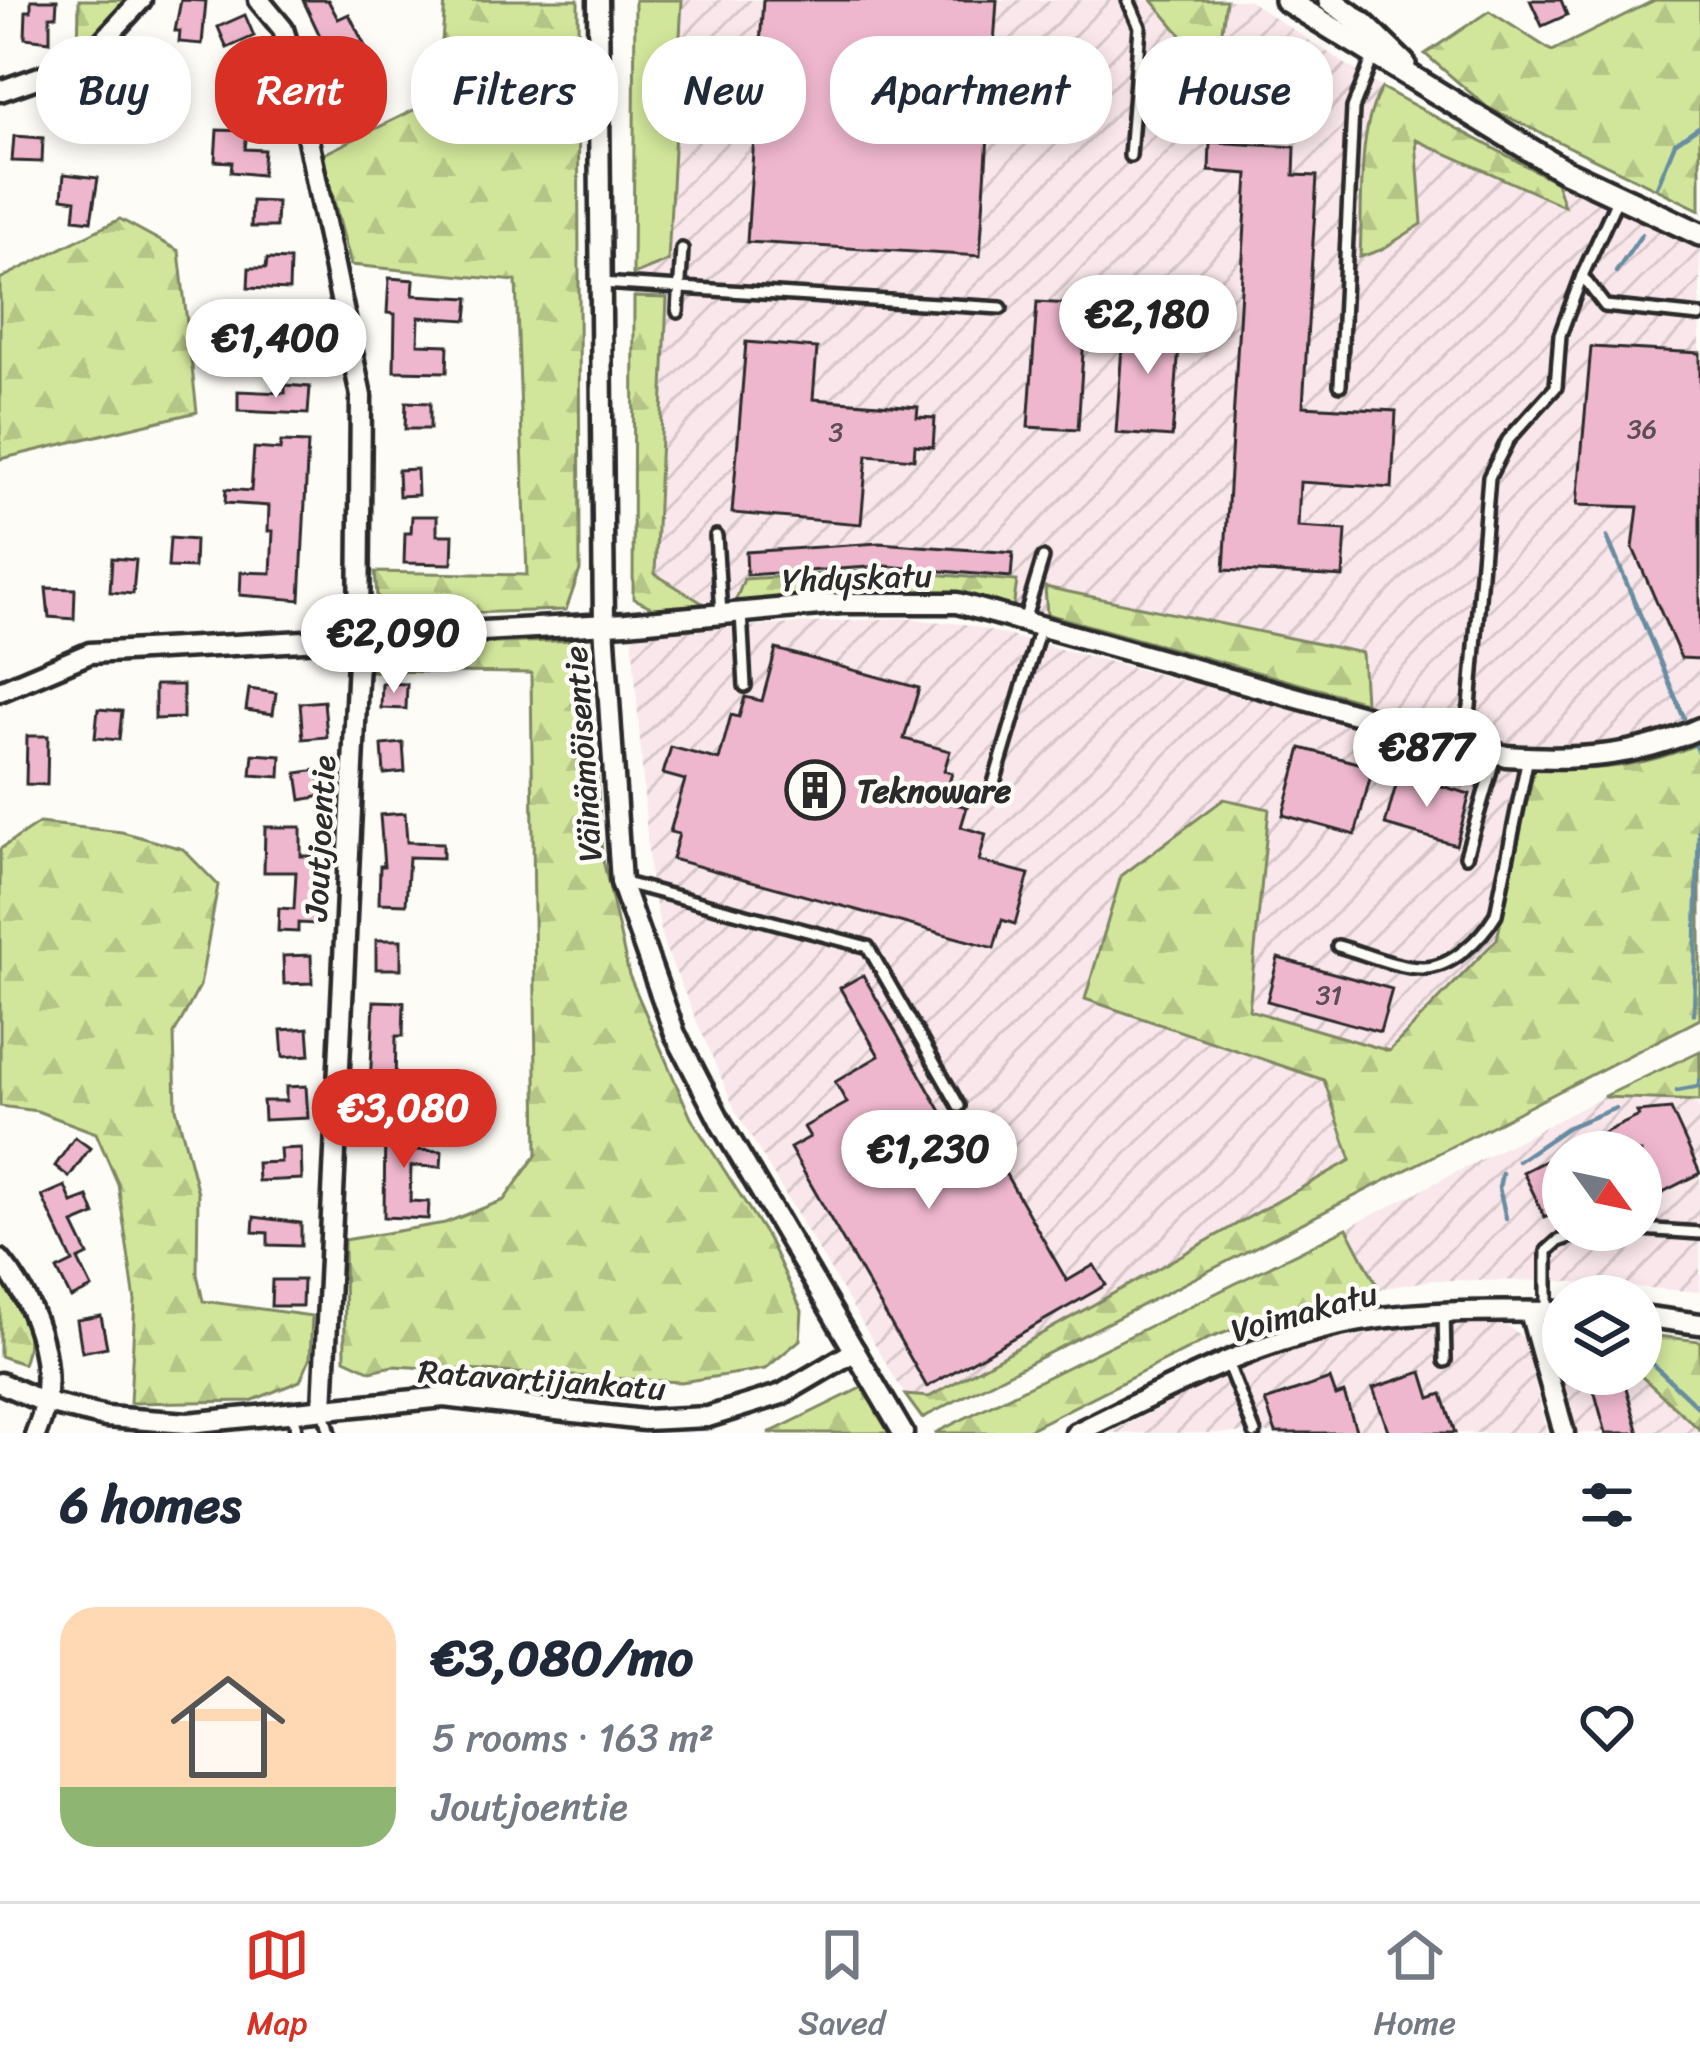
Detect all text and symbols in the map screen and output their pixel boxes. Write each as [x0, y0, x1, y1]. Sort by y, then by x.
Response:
chip: Buy [36, 36, 191, 144]
chip: Rent [215, 36, 387, 144]
chip: Filters [411, 36, 618, 144]
chip: New [642, 36, 806, 144]
chip: Apartment [830, 36, 1112, 144]
chip: House [1136, 36, 1333, 144]
pin: €2,180 [1050, 275, 1246, 377]
text: €2,180 [1086, 279, 1210, 348]
pin: €1,400 [178, 299, 374, 401]
text: €1,400 [213, 303, 339, 372]
house number: 36 [1627, 405, 1657, 453]
house number: 3 [829, 408, 844, 456]
street label: Yhdyskatu [781, 546, 933, 610]
pin: €2,090 [296, 594, 492, 696]
text: €2,090 [328, 598, 460, 667]
street label: Väinämöisentie [547, 644, 619, 864]
pin: €877 [1356, 708, 1498, 810]
text: €877 [1380, 712, 1474, 781]
street label: Joutjoentie [287, 754, 353, 923]
building icon: Teknoware [784, 759, 846, 821]
place label: Teknoware [857, 762, 1011, 820]
house number: 31 [1316, 971, 1342, 1019]
pin: €3,080 [306, 1069, 502, 1171]
text: €3,080 [339, 1073, 469, 1142]
pin: €1,230 [831, 1110, 1027, 1212]
text: €1,230 [868, 1114, 990, 1183]
north arrow [1542, 1131, 1662, 1251]
map controls [1542, 1131, 1662, 1395]
street label: Voimakatu [1224, 1265, 1384, 1359]
button: layers [1542, 1275, 1662, 1395]
street label: Ratavartijankatu [416, 1342, 668, 1418]
text: 6 homes [60, 1460, 241, 1550]
icon: filters [1574, 1472, 1640, 1538]
text: €3,080/mo [432, 1613, 693, 1703]
icon: home [156, 1655, 300, 1799]
icon: heart [1574, 1694, 1640, 1760]
text: 5 rooms · 163 m² [432, 1703, 714, 1772]
text: Joutjoentie [432, 1772, 628, 1841]
tab: Map [244, 1922, 310, 2052]
tab: Saved [798, 1922, 885, 2052]
tab: Home [1373, 1922, 1456, 2052]

